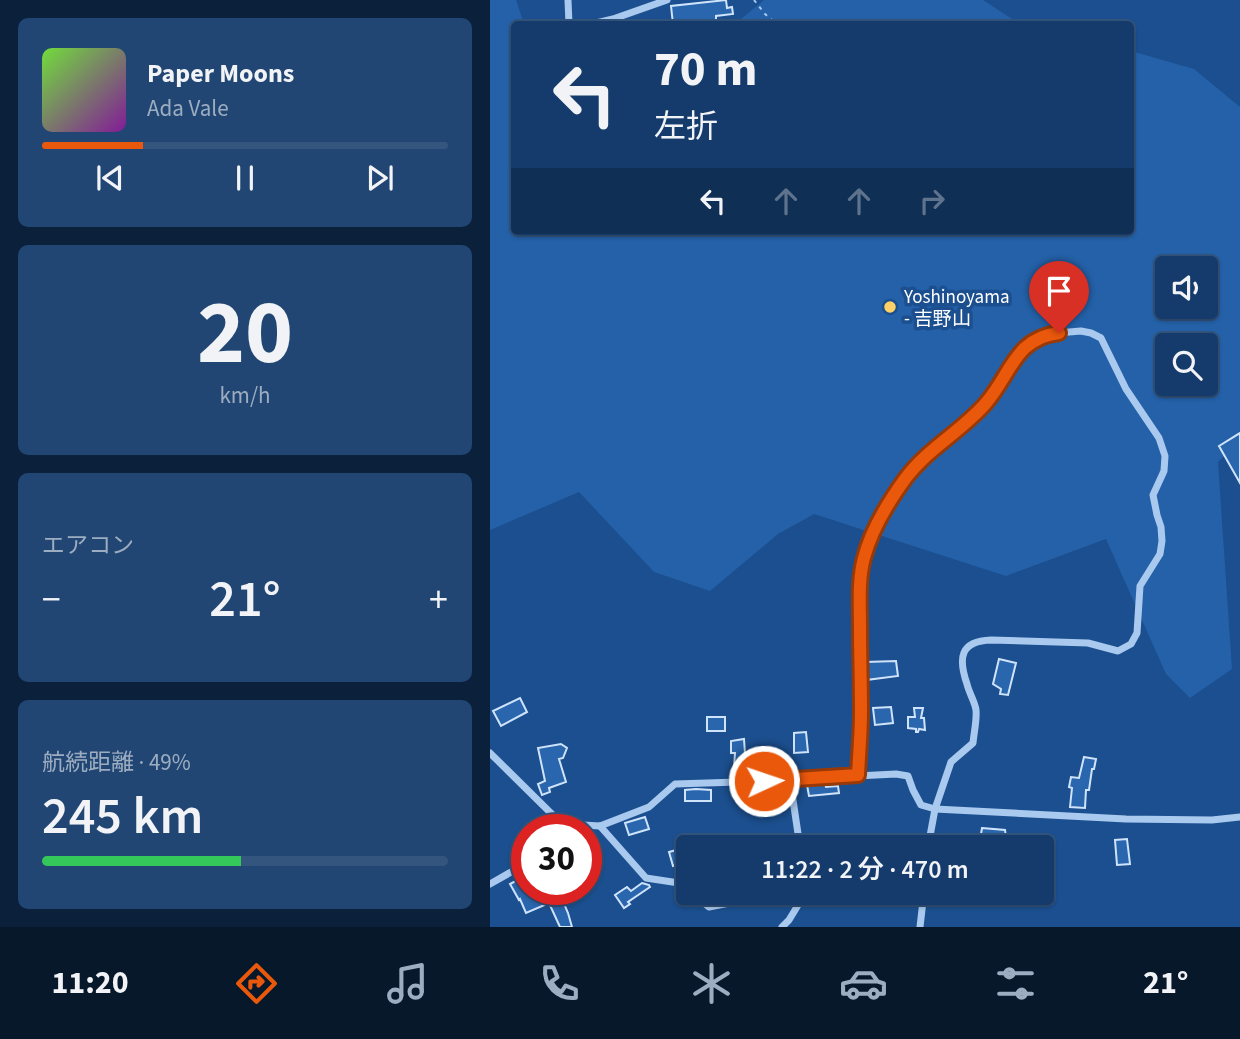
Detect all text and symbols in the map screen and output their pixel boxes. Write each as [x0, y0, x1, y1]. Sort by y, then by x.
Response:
text: 70 m [654, 35, 758, 105]
icon: left [539, 49, 630, 140]
text: Paper Moons [147, 55, 294, 92]
text: Ada Vale [147, 92, 229, 125]
text: 左折 [654, 104, 718, 150]
icon: previous [91, 159, 129, 197]
icon: pause [226, 159, 264, 197]
icon: next [361, 159, 399, 197]
icon: left [694, 182, 732, 220]
icon: ahead [767, 182, 805, 220]
icon: ahead [840, 182, 878, 220]
icon: right [913, 182, 951, 220]
map controls [1155, 256, 1218, 396]
button: sound [1155, 256, 1218, 319]
pin [1029, 261, 1089, 333]
text: 20 [197, 269, 293, 398]
icon: arrive [1040, 272, 1078, 310]
place label: Yoshinoyama - 吉野山 [903, 284, 1010, 333]
marker: Yoshinoyama - 吉野山 [882, 299, 898, 315]
button: search [1155, 333, 1218, 396]
text: km/h [219, 379, 271, 412]
text: エアコン [42, 529, 134, 562]
text: 21° [209, 563, 281, 637]
text: − [42, 573, 61, 627]
text: + [429, 573, 448, 627]
position arrow [727, 744, 801, 818]
text: 航続距離 · 49% [42, 746, 191, 779]
text: 245 km [42, 780, 203, 854]
speed limit sign: 30 [511, 814, 602, 905]
text: 11:22 · 2 分 · 470 m [761, 851, 969, 888]
icon: directions [232, 959, 281, 1008]
icon: music [383, 959, 432, 1008]
icon: phone [535, 959, 584, 1008]
icon: climate [687, 959, 736, 1008]
icon: car [839, 959, 888, 1008]
icon: filters [991, 959, 1040, 1008]
text: 11:20 [51, 960, 129, 1006]
text: 21° [1143, 960, 1188, 1006]

